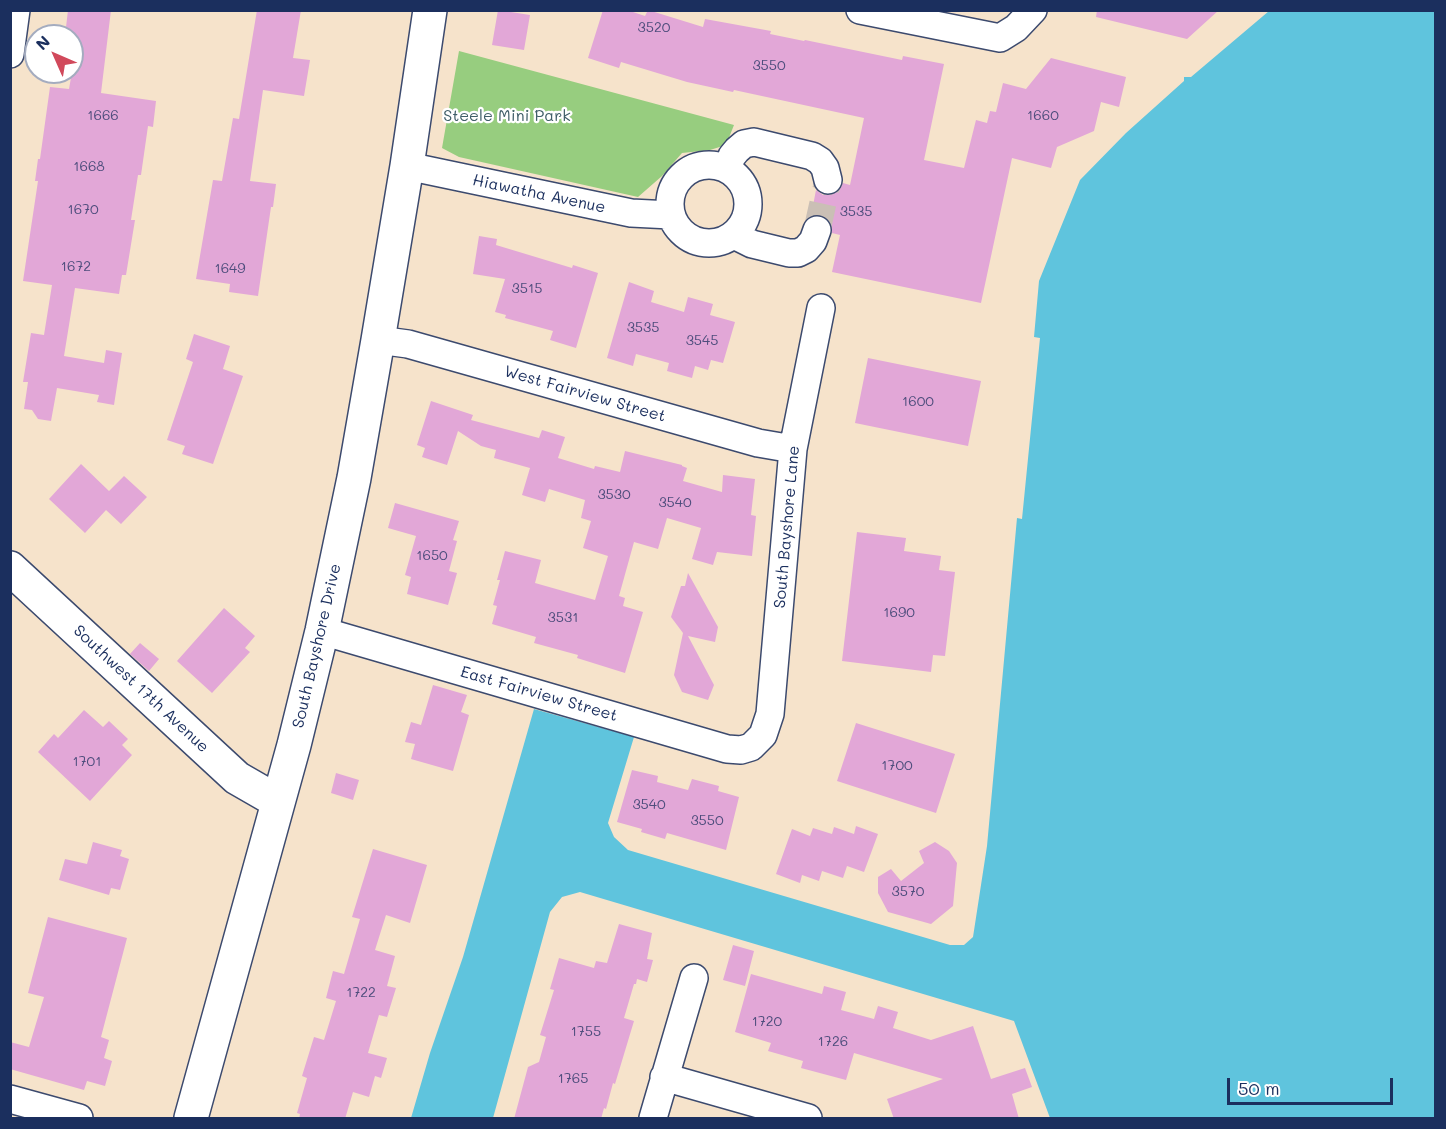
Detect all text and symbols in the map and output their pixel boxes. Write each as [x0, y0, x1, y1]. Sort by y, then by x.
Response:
house number: 3520 [638, 20, 670, 36]
north arrow [24, 24, 84, 84]
text: N [31, 31, 54, 54]
house number: 3550 [752, 58, 786, 74]
park label: Steele Mini Park [443, 106, 571, 126]
house number: 1666 [87, 108, 119, 124]
house number: 1660 [1027, 108, 1059, 124]
house number: 1668 [73, 159, 105, 175]
street label: Hiawatha Avenue [471, 171, 607, 217]
house number: 1670 [67, 202, 99, 218]
house number: 3535 [840, 204, 872, 220]
house number: 1672 [61, 259, 91, 275]
house number: 1649 [214, 261, 246, 277]
house number: 3515 [512, 281, 542, 297]
house number: 3535 [627, 320, 659, 336]
house number: 3545 [686, 333, 718, 349]
street label: West Fairview Street [502, 362, 668, 426]
house number: 1600 [902, 394, 934, 410]
street label: South Bayshore Lane [770, 445, 804, 609]
house number: 3530 [597, 487, 631, 503]
house number: 3540 [658, 495, 692, 511]
house number: 1650 [416, 548, 448, 564]
street label: South Bayshore Drive [289, 562, 345, 730]
house number: 1690 [883, 605, 915, 621]
house number: 3531 [548, 610, 578, 626]
street label: Southwest 17th Avenue [69, 621, 213, 757]
street label: East Fairview Street [458, 662, 620, 726]
house number: 1701 [73, 754, 101, 770]
house number: 1700 [881, 758, 913, 774]
house number: 3540 [632, 797, 666, 813]
house number: 3550 [690, 813, 724, 829]
house number: 3570 [892, 884, 924, 900]
house number: 1722 [346, 985, 376, 1001]
house number: 1720 [752, 1014, 782, 1030]
house number: 1755 [571, 1024, 601, 1040]
house number: 1726 [818, 1034, 848, 1050]
scale bar [1230, 1066, 1396, 1104]
house number: 1765 [558, 1071, 588, 1087]
text: 50 m [1238, 1076, 1280, 1100]

